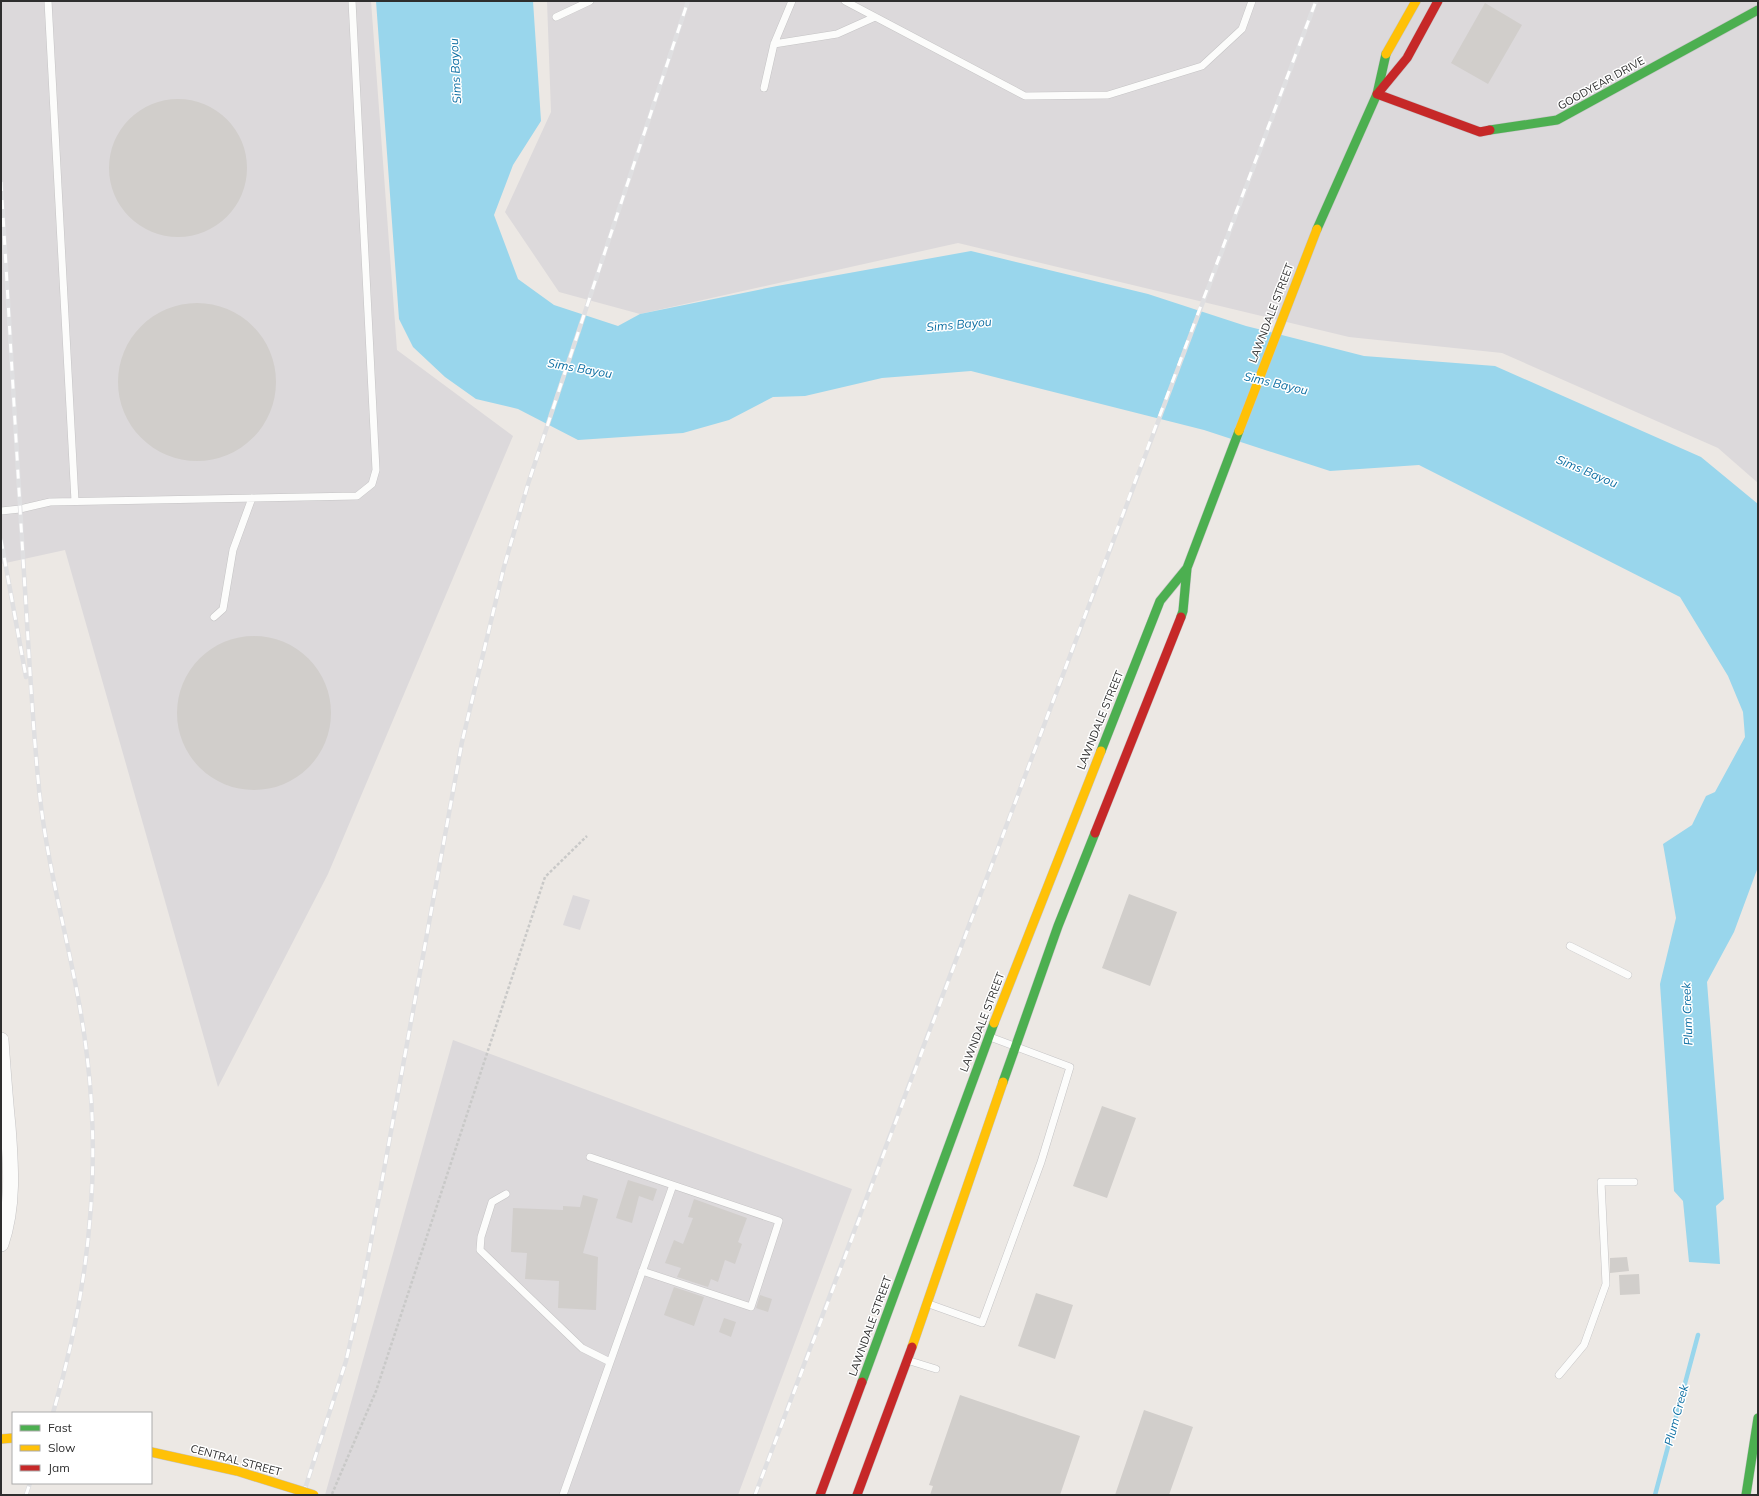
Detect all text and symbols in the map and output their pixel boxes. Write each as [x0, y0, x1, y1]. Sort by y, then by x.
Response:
water label: Sims Bayou [446, 38, 464, 104]
street label: GOODYEAR DRIVE [1555, 53, 1647, 113]
street label: LAWNDALE STREET [1246, 261, 1297, 365]
water label: Sims Bayou [926, 314, 992, 334]
water label: Sims Bayou [547, 355, 614, 381]
water label: Sims Bayou [1242, 368, 1310, 398]
water label: Sims Bayou [1554, 451, 1620, 491]
street label: LAWNDALE STREET [1074, 668, 1126, 772]
street label: LAWNDALE STREET [957, 970, 1008, 1074]
water label: Plum Creek [1678, 981, 1696, 1046]
street label: LAWNDALE STREET [845, 1274, 895, 1378]
water label: Plum Creek [1661, 1382, 1692, 1447]
legend [12, 1412, 152, 1484]
text: Fast [48, 1420, 72, 1435]
text: Slow [48, 1440, 76, 1455]
street label: CENTRAL STREET [189, 1441, 283, 1479]
text: Jam [48, 1460, 70, 1475]

